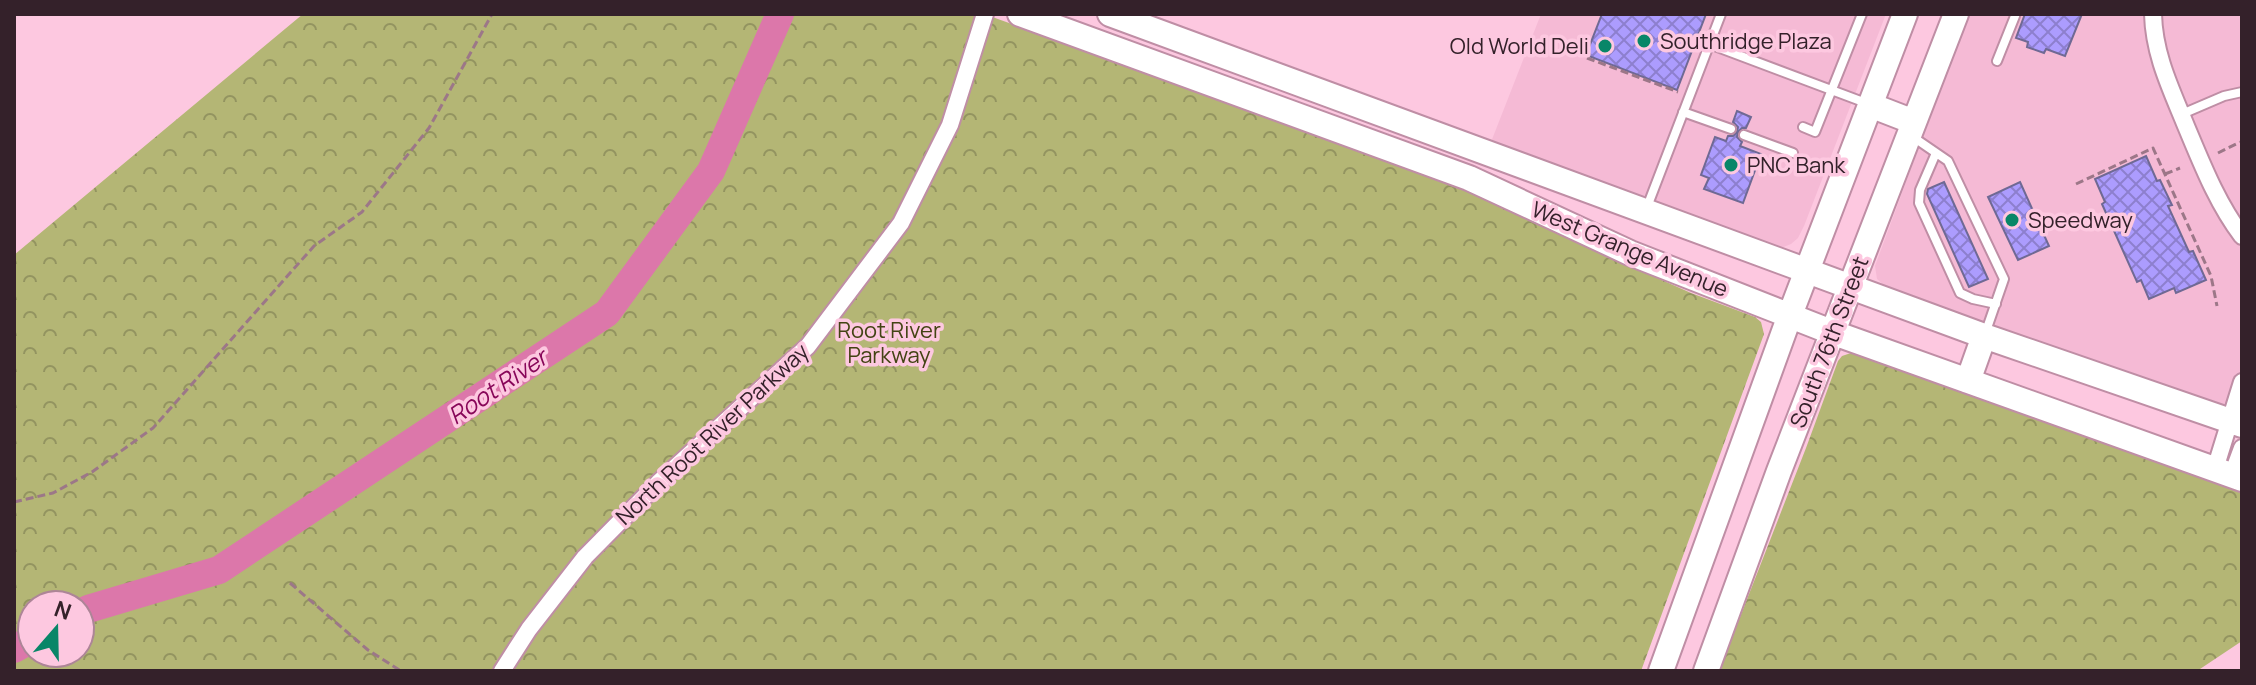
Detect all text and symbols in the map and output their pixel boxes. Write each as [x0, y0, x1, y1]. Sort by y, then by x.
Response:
place label: Southridge Plaza [1660, 26, 1832, 56]
place label: Old World Deli [1450, 31, 1589, 61]
marker: Southridge Plaza [1635, 32, 1653, 50]
marker: Old World Deli [1596, 37, 1614, 55]
place label: PNC Bank [1747, 150, 1846, 180]
marker: PNC Bank [1722, 156, 1740, 174]
street label: West Grange Avenue [1527, 194, 1733, 304]
place label: Speedway [2028, 205, 2133, 235]
marker: Speedway [2003, 211, 2021, 229]
street label: South 76th Street [1782, 252, 1876, 432]
park label: Root River Parkway [837, 315, 941, 370]
street label: North Root River Parkway [609, 336, 815, 531]
water label: Root River [441, 339, 556, 431]
north arrow [16, 589, 96, 669]
text: N [50, 593, 75, 627]

